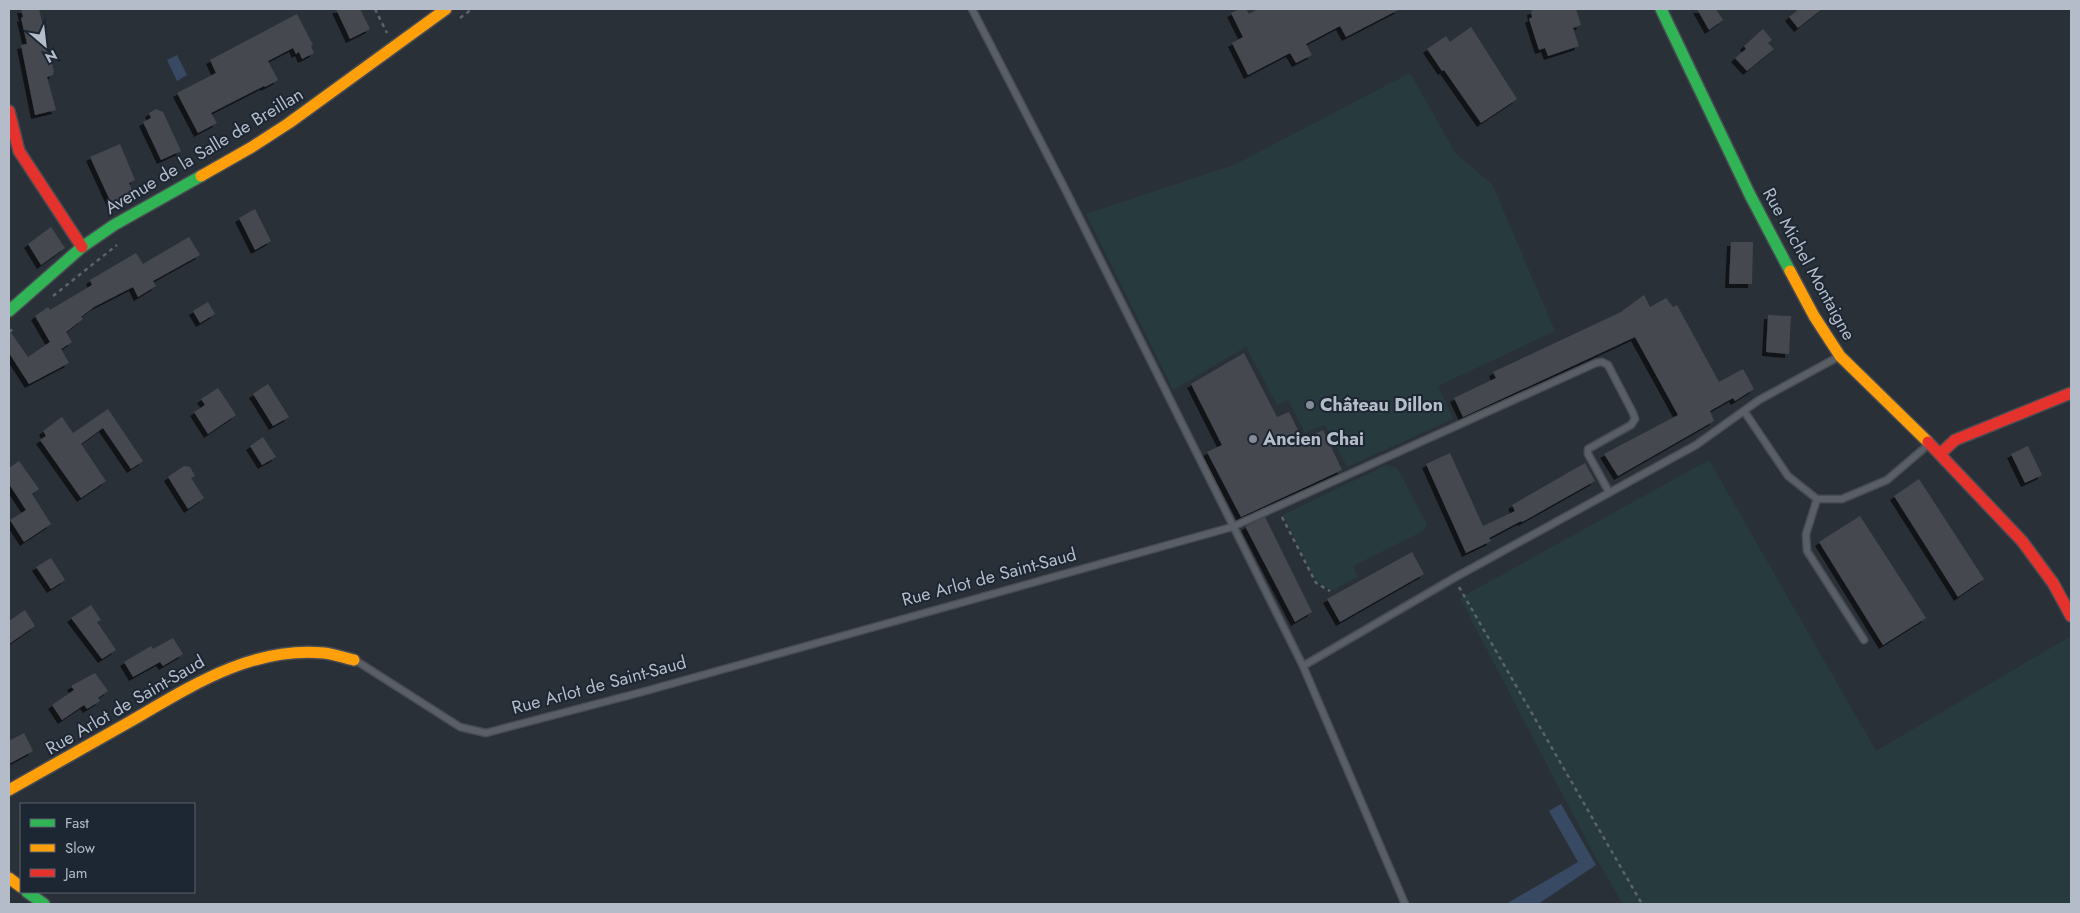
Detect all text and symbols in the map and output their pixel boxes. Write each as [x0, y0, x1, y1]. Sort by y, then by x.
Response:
north arrow [20, 20, 70, 70]
text: N [41, 45, 61, 68]
street label: Avenue de la Salle de Breillan [100, 81, 308, 221]
street label: Rue Michel Montaigne [1756, 183, 1862, 345]
place label: Château Dillon [1320, 392, 1443, 418]
marker: Château Dillon [1304, 399, 1316, 411]
place label: Ancien Chai [1262, 426, 1364, 452]
marker: Ancien Chai [1247, 433, 1259, 445]
street label: Rue Arlot de Saint-Saud [899, 541, 1079, 613]
street label: Rue Arlot de Saint-Saud [41, 649, 209, 761]
street label: Rue Arlot de Saint-Saud [509, 649, 689, 721]
legend [20, 803, 195, 893]
text: Fast [65, 812, 89, 834]
text: Slow [65, 837, 96, 859]
text: Jam [63, 862, 88, 884]

